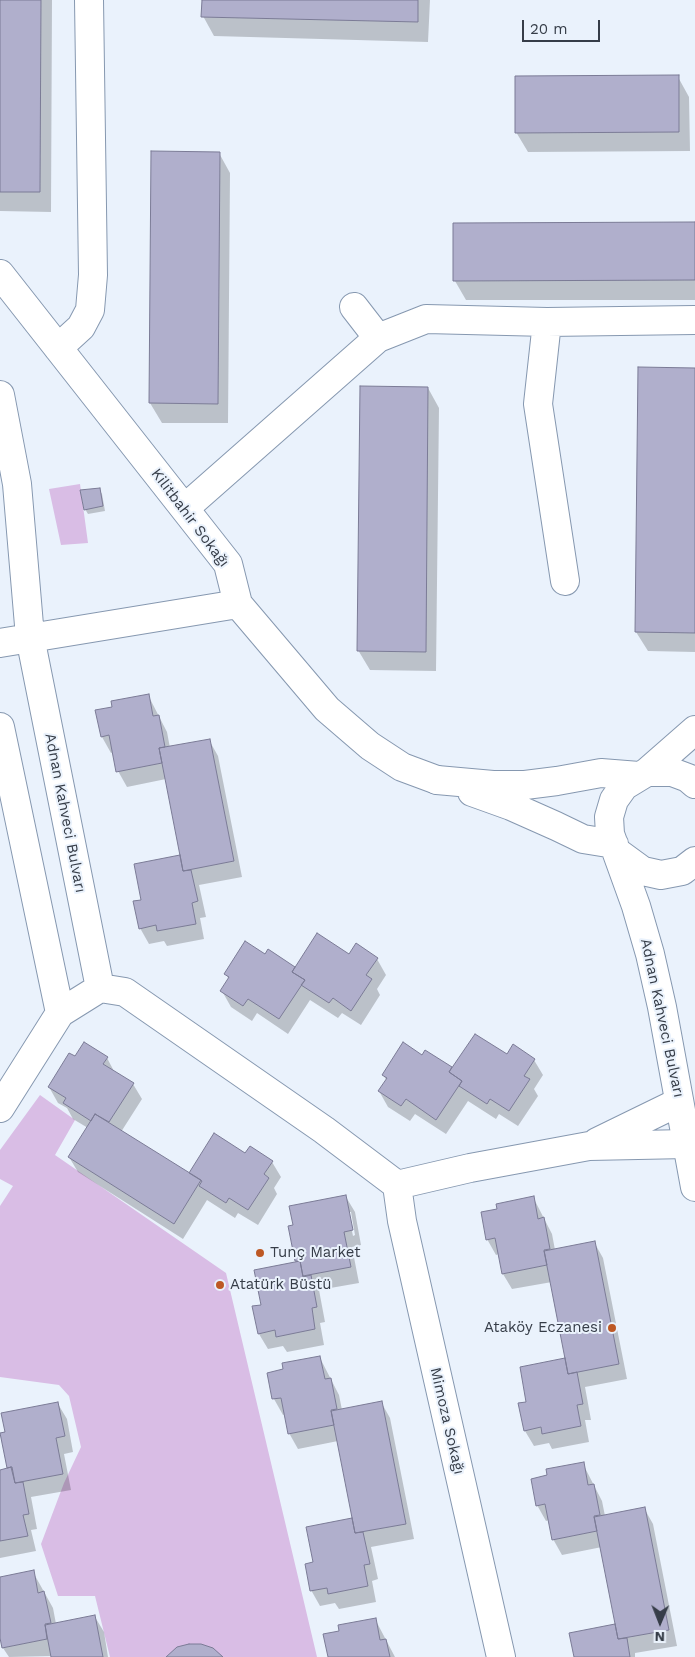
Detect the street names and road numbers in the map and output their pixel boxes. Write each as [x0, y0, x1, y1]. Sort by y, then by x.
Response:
street label: Kilitbahir Sokağı [147, 465, 233, 571]
street label: Adnan Kahveci Bulvarı [41, 732, 89, 894]
street label: Adnan Kahveci Bulvarı [636, 937, 688, 1099]
street label: Mimoza Sokağı [426, 1366, 468, 1476]

